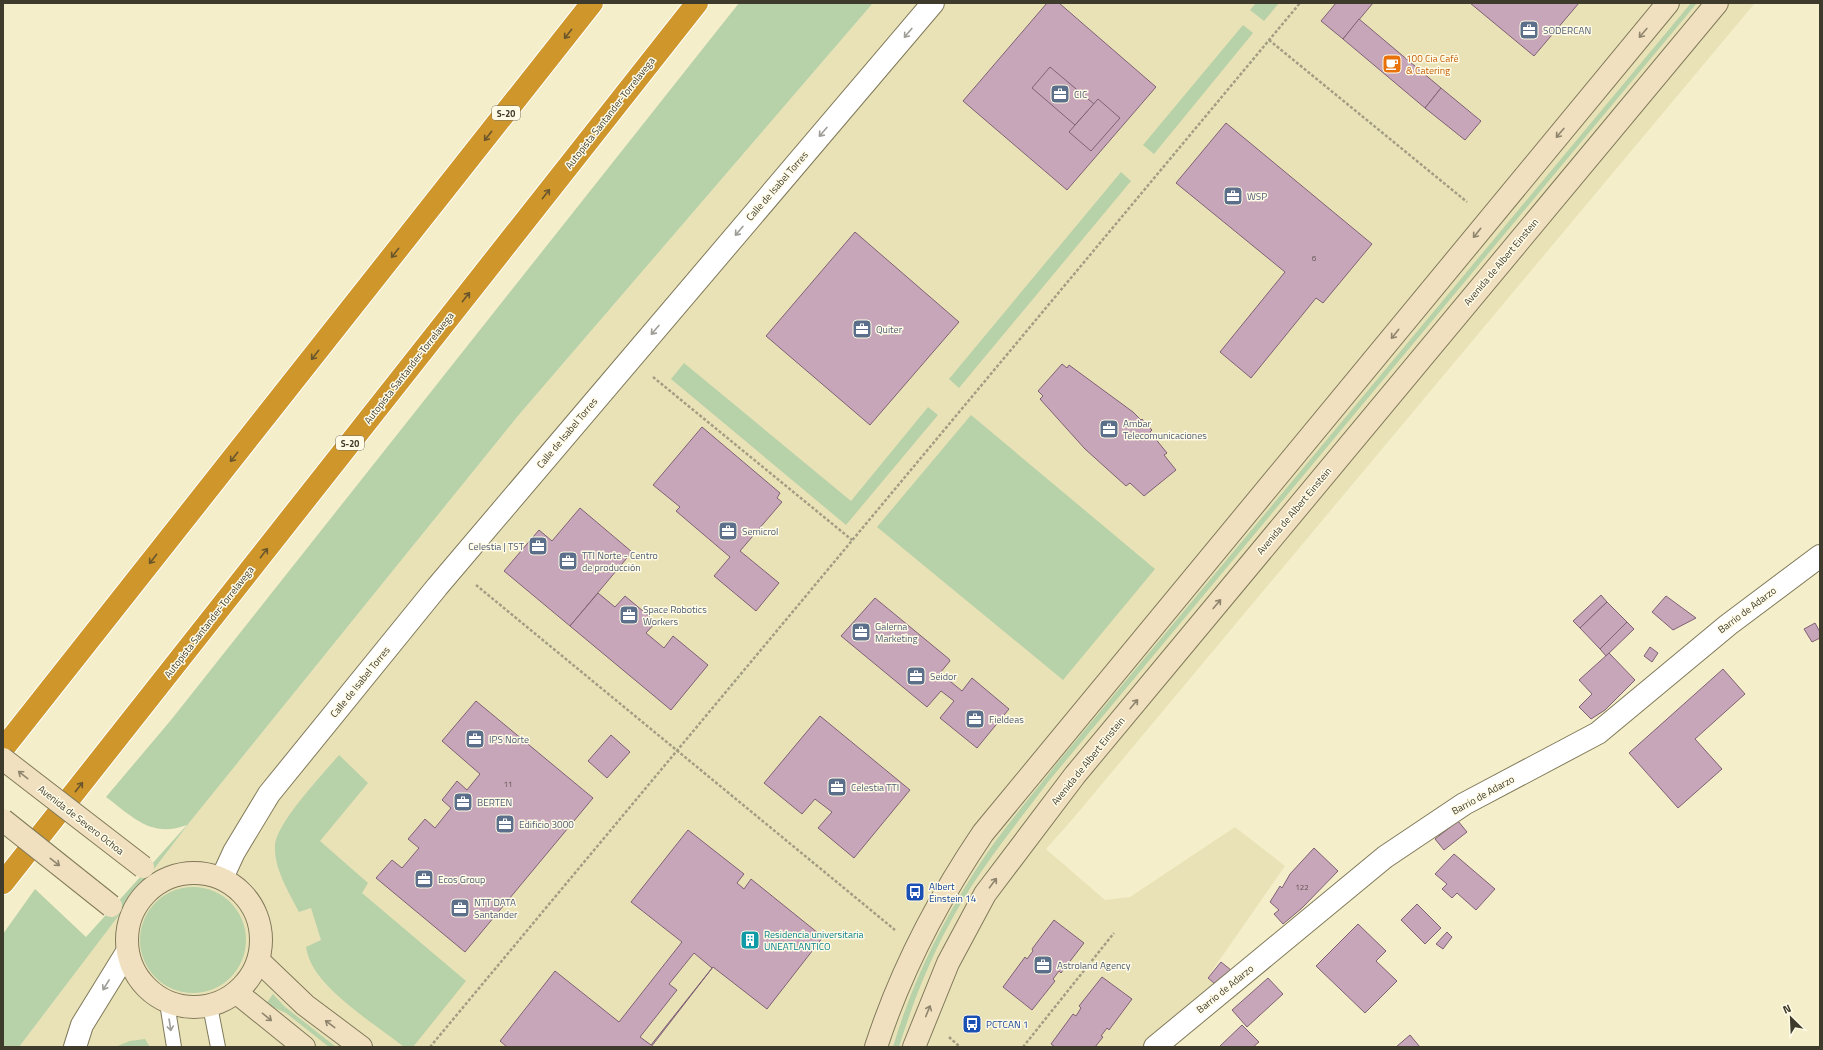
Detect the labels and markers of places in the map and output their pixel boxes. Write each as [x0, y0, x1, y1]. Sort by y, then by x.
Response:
office icon: SODERCAN [1518, 19, 1540, 41]
place label: SODERCAN [1543, 23, 1591, 38]
place label: 100 Cia Café & Catering [1406, 51, 1459, 78]
cafe icon: 100 Cia Café & Catering [1381, 53, 1403, 75]
office icon: CIC [1049, 83, 1071, 105]
place label: CIC [1074, 87, 1088, 102]
office icon: WSP [1222, 185, 1244, 207]
place label: WSP [1247, 189, 1267, 204]
office icon: Quiter [851, 318, 873, 340]
place label: Quiter [876, 322, 903, 337]
place label: Ambar Telecomunicaciones [1123, 416, 1207, 443]
office icon: Ambar Telecomunicaciones [1098, 418, 1120, 440]
office icon: Semicrol [717, 520, 739, 542]
place label: Semicrol [742, 524, 778, 539]
office icon: Celestia | TST [527, 535, 549, 557]
place label: Celestia | TST [468, 539, 525, 554]
place label: TTI Norte - Centro de producción [582, 548, 658, 575]
office icon: TTI Norte - Centro de producción [557, 550, 579, 572]
place label: Space Robotics Workers [643, 602, 707, 629]
office icon: Space Robotics Workers [618, 604, 640, 626]
place label: Galerna Marketing [875, 619, 918, 646]
office icon: Galerna Marketing [850, 621, 872, 643]
office icon: Seidor [905, 665, 927, 687]
place label: Seidor [930, 669, 957, 684]
office icon: Fieldeas [964, 708, 986, 730]
place label: Fieldeas [989, 712, 1024, 727]
office icon: IPS Norte [464, 728, 486, 750]
place label: IPS Norte [489, 732, 529, 747]
office icon: Celestia TTI [826, 776, 848, 798]
place label: Celestia TTI [851, 780, 899, 795]
office icon: BERTEN [452, 791, 474, 813]
place label: BERTEN [477, 795, 512, 810]
office icon: Edificio 3000 [494, 813, 516, 835]
place label: Edificio 3000 [519, 817, 574, 832]
office icon: Ecos Group [413, 868, 435, 890]
place label: Ecos Group [438, 872, 485, 887]
place label: Albert Einstein 14 [929, 879, 977, 906]
bus stop icon: Albert Einstein 14 [904, 881, 926, 903]
place label: NTT DATA Santander [474, 895, 518, 922]
office icon: NTT DATA Santander [449, 897, 471, 919]
place label: Residencia universitaria UNEATLANTICO [764, 927, 864, 954]
building icon: Residencia universitaria UNEATLANTICO [739, 929, 761, 951]
office icon: Astroland Agency [1032, 954, 1054, 976]
place label: Astroland Agency [1057, 958, 1131, 973]
bus stop icon: PCTCAN 1 [961, 1013, 983, 1035]
place label: PCTCAN 1 [986, 1017, 1028, 1032]

